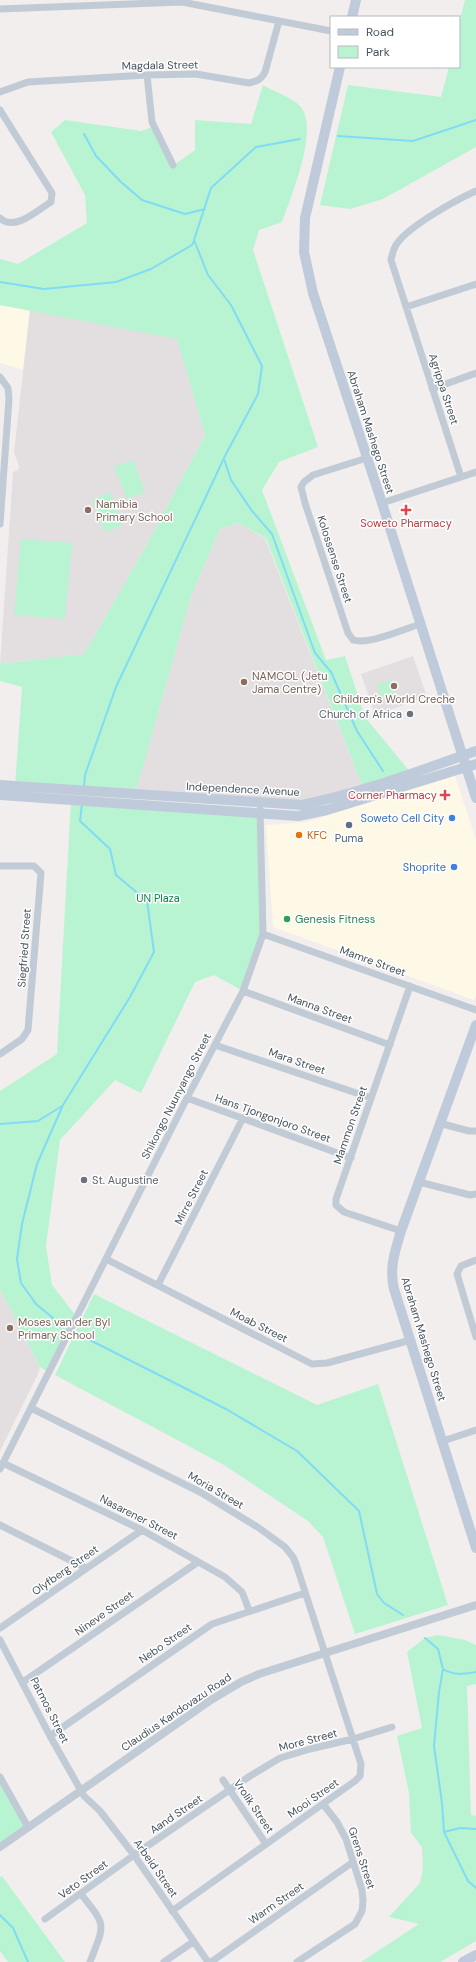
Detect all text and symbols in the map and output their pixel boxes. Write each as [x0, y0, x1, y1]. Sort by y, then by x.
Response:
legend [330, 16, 460, 68]
text: Road [366, 24, 394, 40]
text: Park [366, 44, 390, 60]
street label: Magdala Street [122, 57, 198, 73]
street label: Agrippa Street [426, 352, 462, 426]
street label: Abraham Mashego Street [344, 368, 398, 496]
place label: Namibia Primary School [96, 497, 172, 524]
marker: Namibia Primary School [83, 505, 93, 515]
marker: Soweto Pharmacy [401, 505, 411, 515]
street label: Kolossense Street [314, 514, 356, 604]
place label: Soweto Pharmacy [360, 516, 452, 530]
place label: NAMCOL (Jetu Jama Centre) [252, 669, 328, 696]
marker: NAMCOL (Jetu Jama Centre) [239, 677, 249, 687]
marker: Children's World Creche [389, 681, 399, 691]
place label: Children's World Creche [333, 692, 455, 706]
place label: Church of Africa [319, 707, 402, 721]
marker: Church of Africa [405, 709, 415, 719]
street label: Independence Avenue [186, 779, 300, 799]
place label: Corner Pharmacy [348, 788, 437, 802]
marker: Corner Pharmacy [440, 790, 450, 800]
place label: Soweto Cell City [361, 811, 444, 825]
marker: Soweto Cell City [447, 813, 457, 823]
marker: Puma [344, 820, 354, 830]
place label: KFC [307, 828, 327, 842]
marker: KFC [294, 830, 304, 840]
place label: Puma [335, 831, 363, 845]
place label: Shoprite [403, 860, 446, 874]
marker: Shoprite [449, 862, 459, 872]
park label: UN Plaza [136, 891, 180, 905]
street label: Siegfried Street [14, 908, 34, 988]
place label: Genesis Fitness [295, 912, 375, 926]
marker: Genesis Fitness [282, 914, 292, 924]
street label: Mamre Street [338, 943, 408, 979]
street label: Manna Street [286, 990, 354, 1026]
street label: Shikongo Nuunyango Street [138, 1031, 214, 1161]
street label: Mara Street [267, 1045, 327, 1077]
street label: Mammon Street [330, 1084, 370, 1166]
street label: Hans Tjongonjoro Street [213, 1090, 333, 1146]
street label: Mirre Street [171, 1167, 211, 1227]
place label: St. Augustine [92, 1173, 159, 1187]
marker: St. Augustine [79, 1175, 89, 1185]
street label: Abraham Mashego Street [398, 1275, 450, 1403]
street label: Moab Street [228, 1305, 290, 1345]
place label: Moses van der Byl Primary School [18, 1315, 110, 1342]
marker: Moses van der Byl Primary School [5, 1323, 15, 1333]
street label: Moria Street [185, 1468, 247, 1512]
street label: Nasarener Street [98, 1491, 180, 1543]
street label: Olyfberg Street [29, 1542, 101, 1598]
street label: Nineve Street [72, 1588, 136, 1638]
street label: Nebo Street [136, 1620, 194, 1666]
street label: Claudius Kandovazu Road [118, 1670, 234, 1754]
street label: Patmos Street [27, 1675, 73, 1745]
street label: More Street [277, 1725, 339, 1755]
street label: Mooi Street [285, 1775, 341, 1821]
street label: Vrolik Street [231, 1776, 277, 1836]
street label: Aand Street [147, 1791, 205, 1837]
street label: Grens Street [345, 1825, 379, 1891]
street label: Arbeid Street [131, 1836, 181, 1900]
street label: Veto Street [56, 1856, 110, 1902]
street label: Warm Street [246, 1879, 306, 1927]

